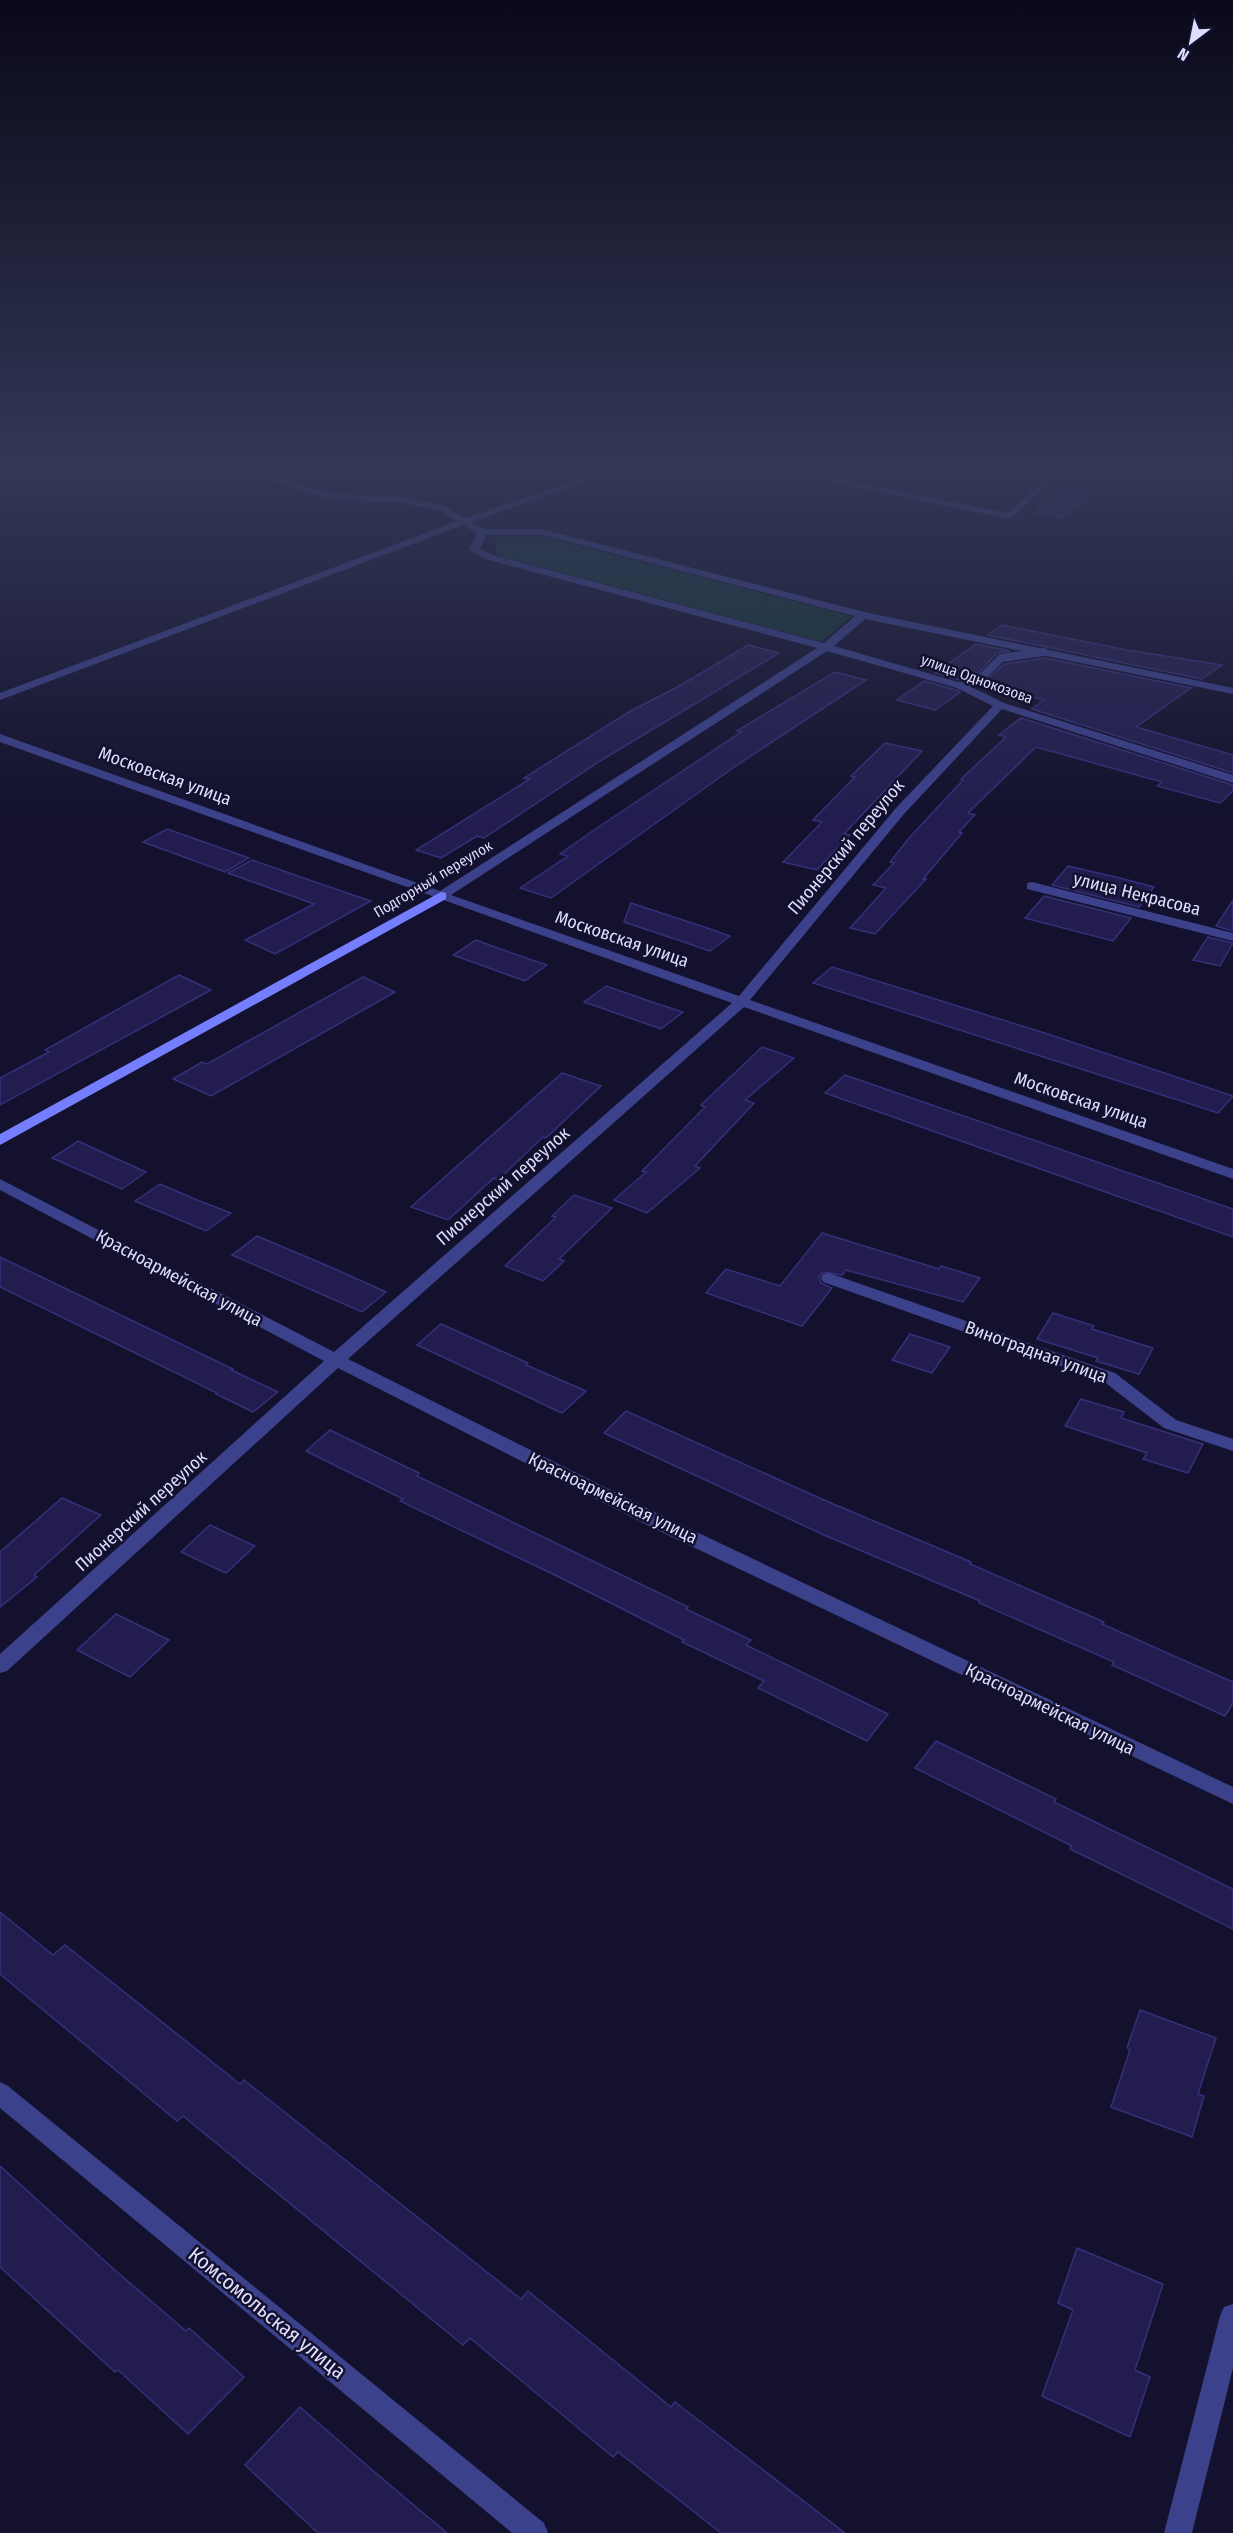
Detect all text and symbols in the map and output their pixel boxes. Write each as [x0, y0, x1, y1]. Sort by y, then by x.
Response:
north arrow [1161, 12, 1221, 72]
text: N [1174, 44, 1192, 65]
street label: улица Однокозова [919, 650, 1035, 708]
street label: Московская улица [96, 742, 235, 810]
street label: Пионерский переулок [783, 775, 909, 919]
street label: Подгорный переулок [370, 837, 496, 921]
street label: улица Некрасова [1071, 868, 1203, 920]
street label: Московская улица [552, 906, 692, 972]
street label: Московская улица [1011, 1067, 1151, 1133]
street label: Пионерский переулок [432, 1122, 575, 1250]
street label: Красноармейская улица [92, 1225, 266, 1331]
street label: Виноградная улица [962, 1316, 1110, 1388]
street label: Пионерский переулок [71, 1446, 212, 1576]
street label: Красноармейская улица [525, 1447, 701, 1549]
street label: Красноармейская улица [962, 1658, 1138, 1760]
street label: Комсомольская улица [183, 2241, 351, 2385]

